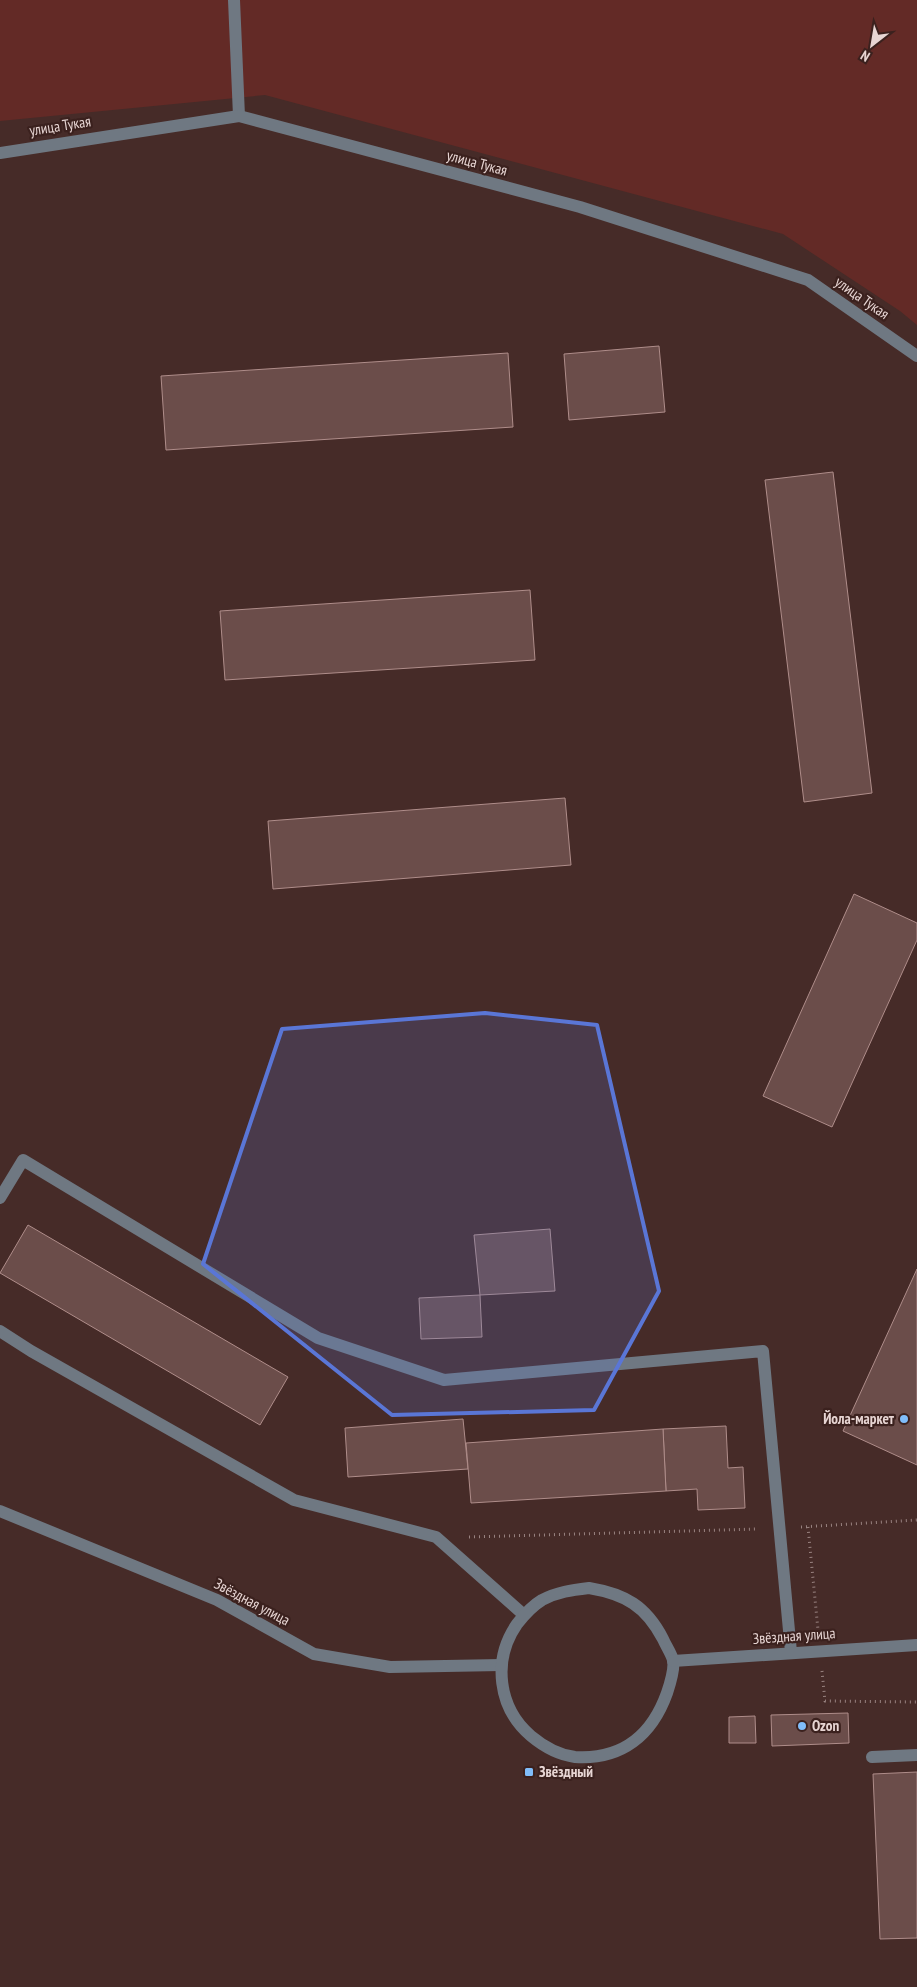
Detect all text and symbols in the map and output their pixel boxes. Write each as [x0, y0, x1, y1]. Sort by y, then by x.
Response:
north arrow [847, 20, 897, 70]
text: N [857, 46, 873, 66]
street label: улица Тукая [28, 111, 92, 140]
street label: улица Тукая [445, 145, 510, 180]
street label: улица Тукая [831, 272, 893, 323]
place label: Йола-маркет [823, 1409, 895, 1428]
marker: Йола-маркет [898, 1413, 910, 1425]
street label: Звёздная улица [211, 1574, 293, 1629]
street label: Звёздная улица [752, 1623, 836, 1648]
place label: Ozon [812, 1716, 839, 1735]
marker: Ozon [796, 1720, 808, 1732]
place label: Звёздный [539, 1762, 593, 1781]
marker: Звёздный [523, 1766, 535, 1778]

